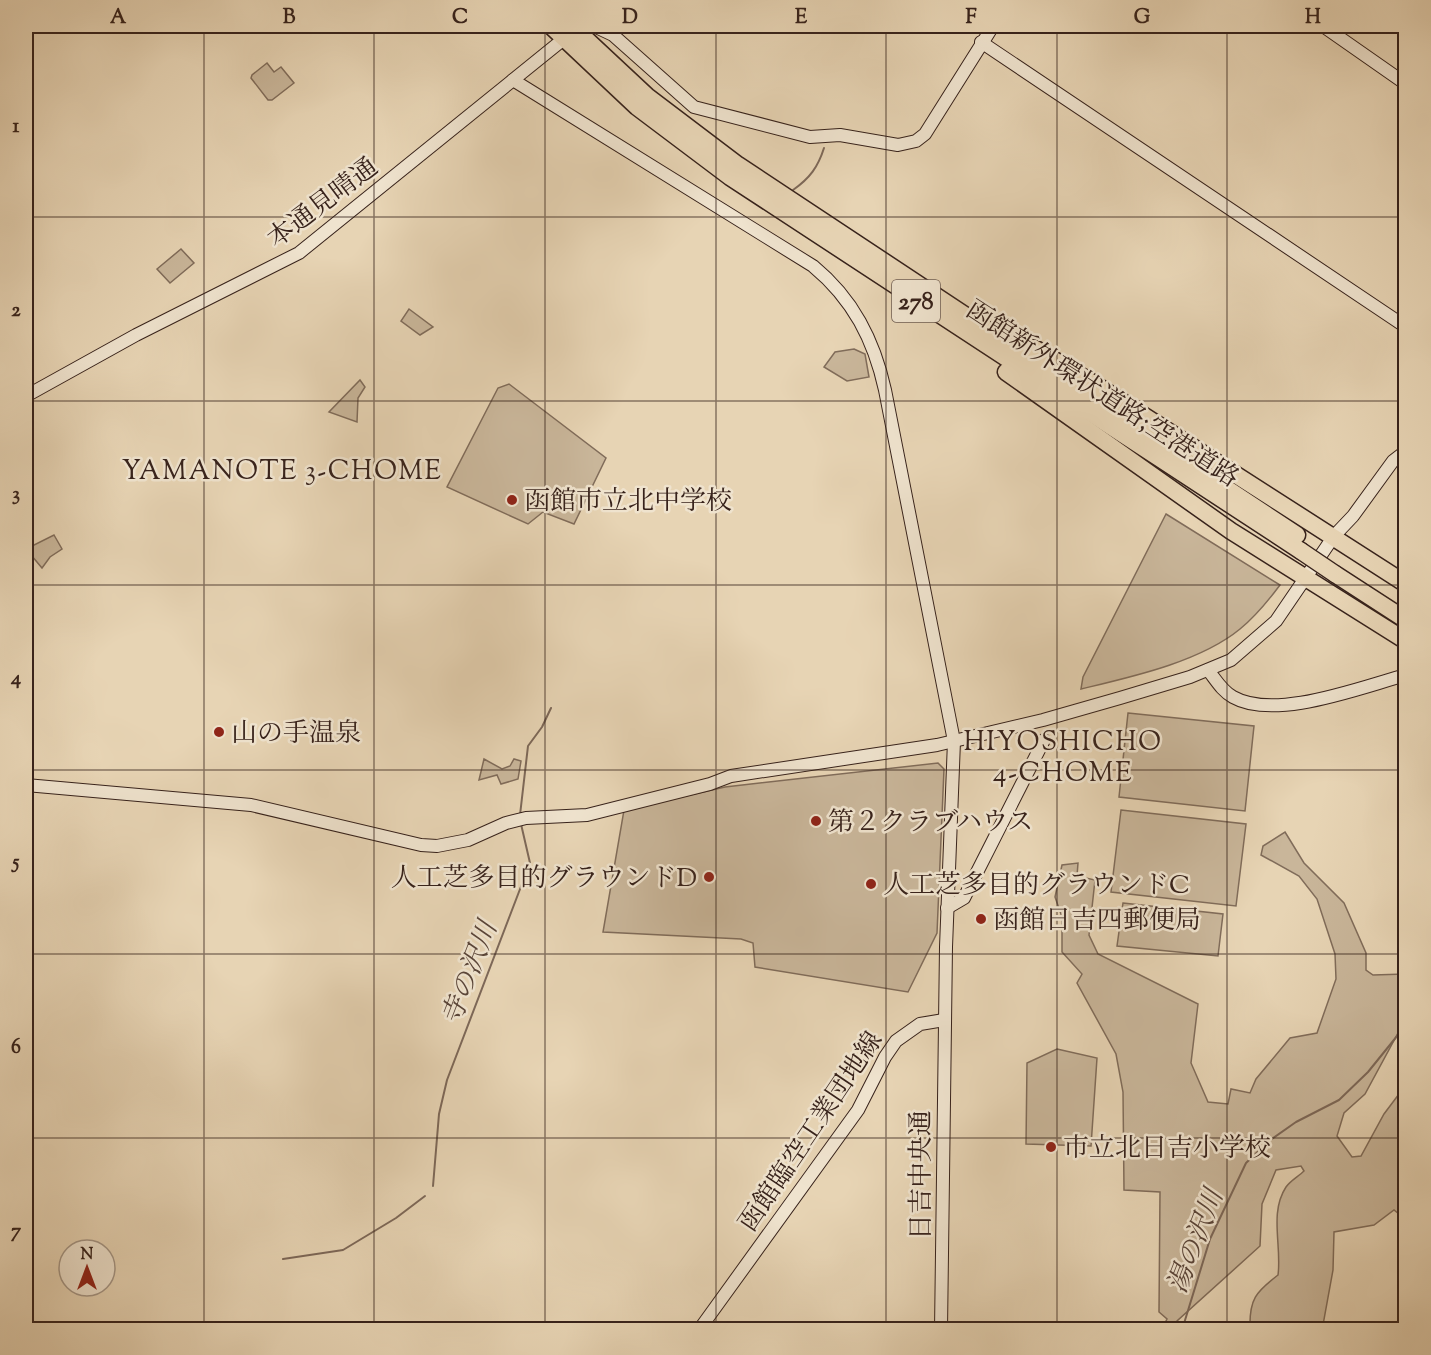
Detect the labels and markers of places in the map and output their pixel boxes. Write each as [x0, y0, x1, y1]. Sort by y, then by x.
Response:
place label: 函館市立北中学校 [524, 484, 732, 521]
marker: 函館市立北中学校 [505, 493, 519, 507]
place label: 山の手温泉 [231, 716, 361, 753]
marker: 山の手温泉 [212, 725, 226, 739]
place label: 第２クラブハウス [828, 805, 1033, 842]
marker: 第２クラブハウス [809, 814, 823, 828]
place label: 人工芝多目的グラウンドD [390, 861, 697, 898]
place label: 人工芝多目的グラウンドC [883, 868, 1190, 905]
marker: 人工芝多目的グラウンドD [702, 870, 716, 884]
marker: 人工芝多目的グラウンドC [864, 877, 878, 891]
place label: 函館日吉四郵便局 [993, 903, 1201, 940]
marker: 函館日吉四郵便局 [974, 912, 988, 926]
place label: 市立北日吉小学校 [1063, 1131, 1271, 1168]
marker: 市立北日吉小学校 [1044, 1140, 1058, 1154]

